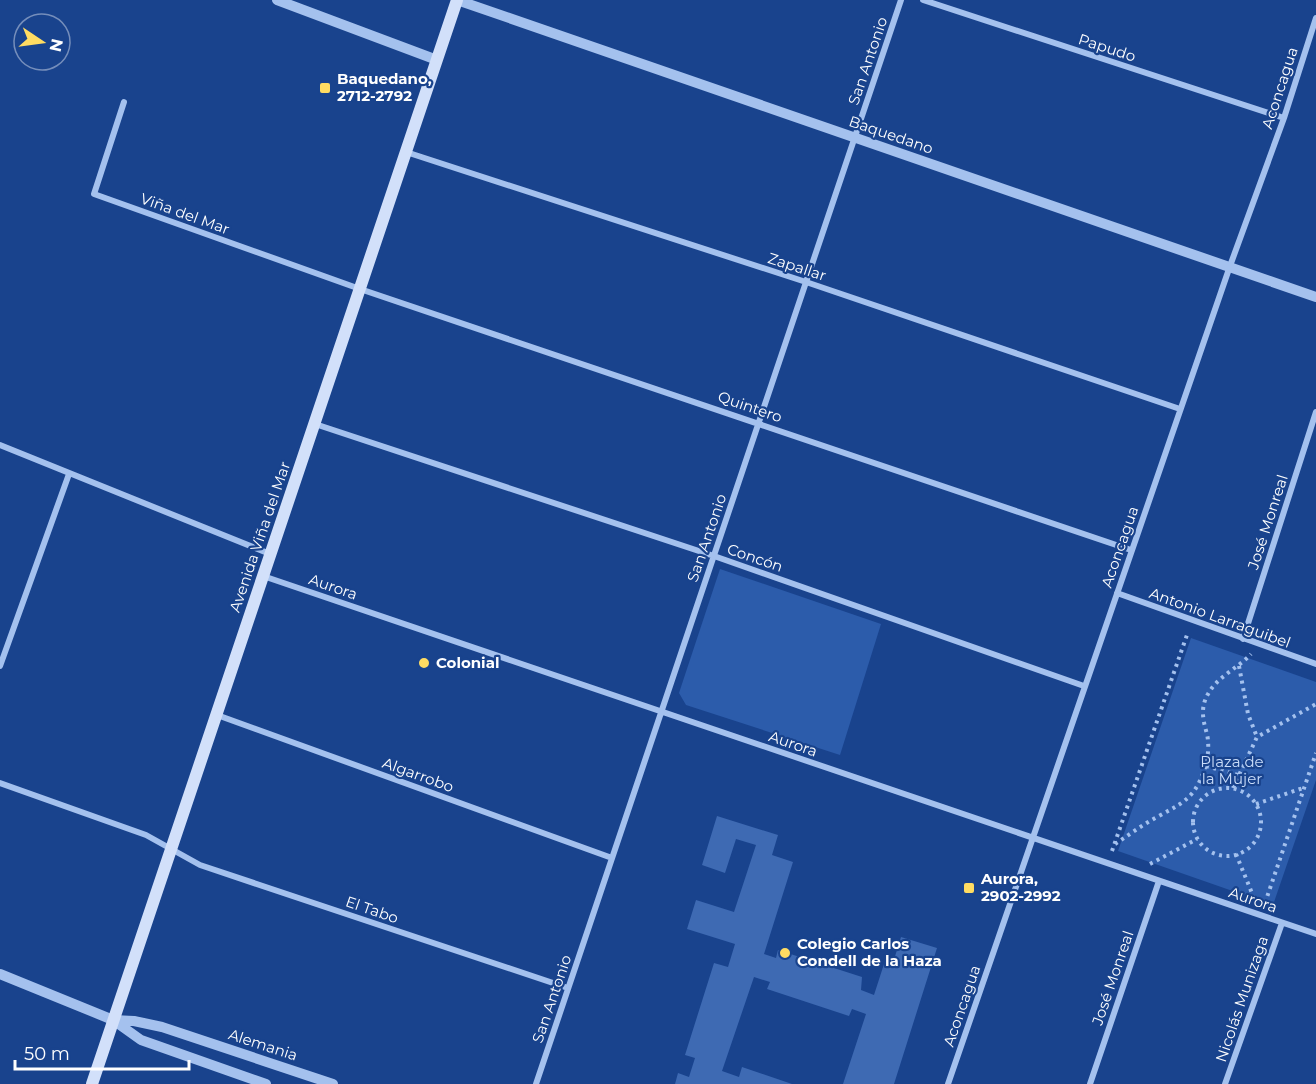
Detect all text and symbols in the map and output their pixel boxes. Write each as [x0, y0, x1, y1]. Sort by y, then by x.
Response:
north arrow [12, 12, 72, 72]
street label: San Antonio [844, 14, 891, 107]
street label: Papudo [1076, 29, 1138, 66]
text: N [45, 37, 67, 54]
street label: Aconcagua [1257, 44, 1302, 131]
place label: Baquedano, 2712-2792 [337, 69, 432, 105]
marker: Baquedano, 2712-2792 [318, 81, 332, 95]
street label: Baquedano [846, 111, 936, 158]
street label: Viña del Mar [138, 189, 232, 238]
street label: Zapallar [765, 248, 829, 285]
street label: Quintero [715, 387, 785, 426]
street label: Avenida Viña del Mar [225, 459, 294, 615]
street label: José Monreal [1243, 472, 1292, 573]
street label: San Antonio [683, 491, 730, 584]
street label: Aconcagua [1097, 504, 1142, 590]
street label: Concón [725, 539, 786, 576]
street label: Aurora [306, 569, 360, 604]
street label: Antonio Larraguibel [1147, 583, 1293, 652]
place label: Colonial [436, 653, 499, 672]
marker: Colonial [417, 656, 431, 670]
street label: Aurora [766, 726, 820, 761]
park label: Plaza de la Mujer [1200, 752, 1264, 788]
street label: Algarrobo [380, 753, 456, 796]
place label: Aurora, 2902-2992 [980, 869, 1061, 905]
marker: Aurora, 2902-2992 [962, 881, 976, 895]
street label: Aurora [1226, 882, 1280, 917]
street label: El Tabo [343, 892, 401, 927]
street label: José Monreal [1087, 928, 1138, 1029]
street label: Nicolás Munizaga [1211, 933, 1272, 1064]
place label: Colegio Carlos Condell de la Haza [797, 934, 942, 970]
marker: Colegio Carlos Condell de la Haza [778, 946, 792, 960]
street label: San Antonio [528, 952, 575, 1045]
street label: Aconcagua [939, 963, 984, 1049]
street label: Alemania [226, 1024, 300, 1065]
scale bar [15, 1033, 189, 1071]
text: 50 m [24, 1043, 70, 1065]

